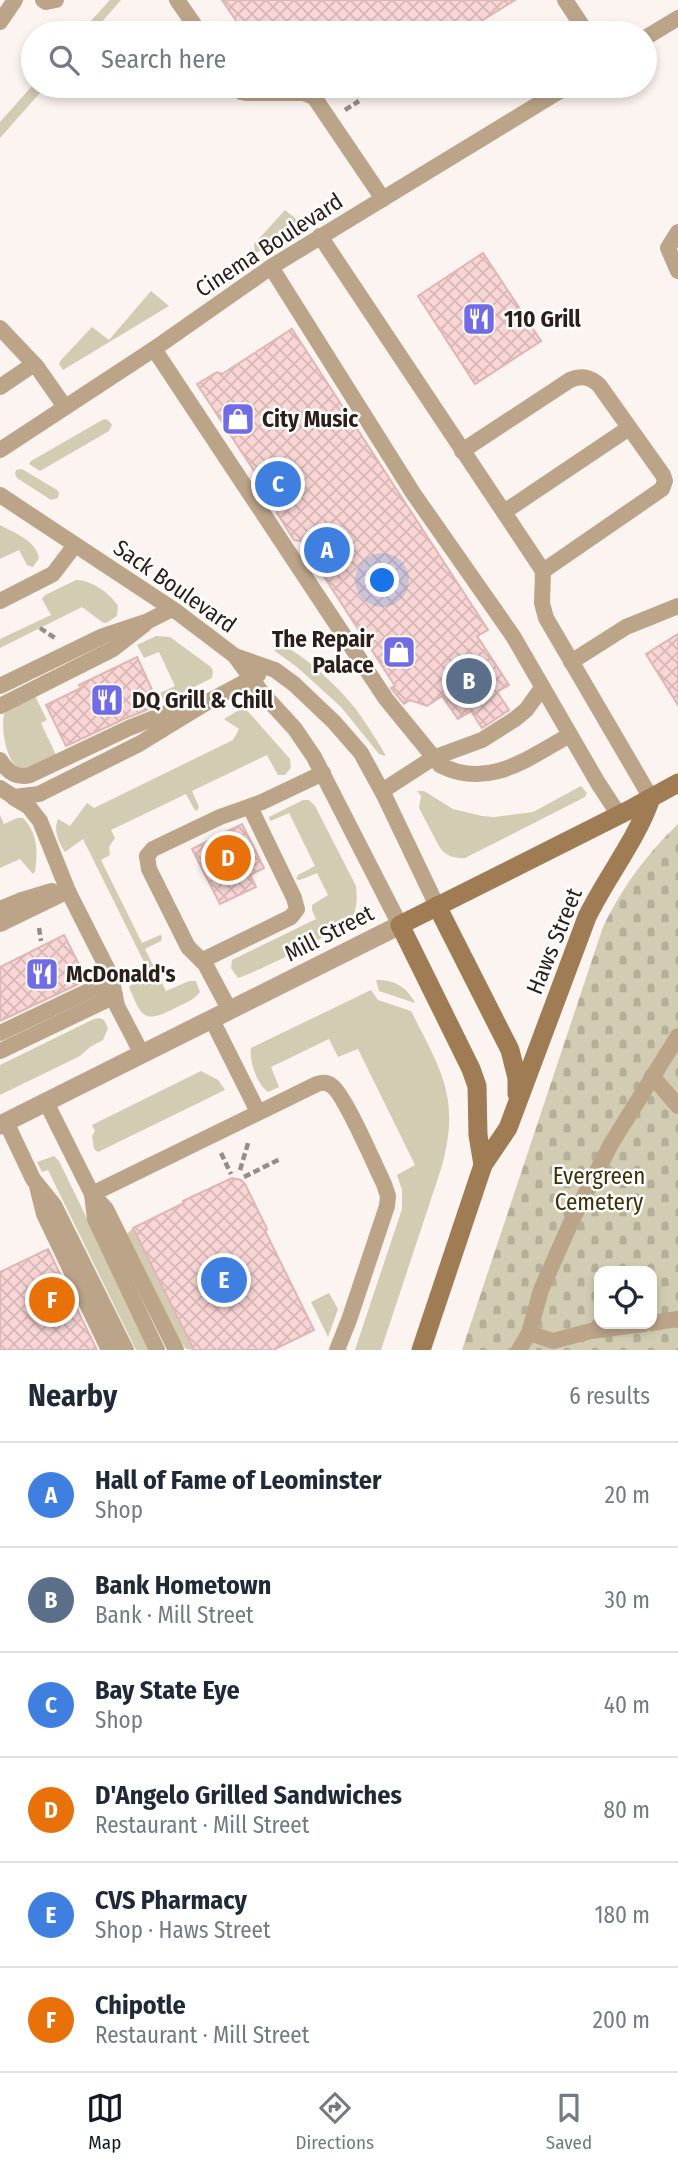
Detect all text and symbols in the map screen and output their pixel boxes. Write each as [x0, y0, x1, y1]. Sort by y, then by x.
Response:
search box [21, 21, 657, 98]
icon: search [45, 41, 83, 79]
text: Search here [101, 44, 226, 75]
street label: Cinema Boulevard [190, 187, 348, 303]
restaurant icon: 110 Grill [460, 300, 498, 338]
place label: 110 Grill [504, 305, 582, 333]
shop icon: City Music [219, 400, 257, 438]
place label: City Music [262, 405, 358, 433]
pin: C [255, 458, 301, 510]
pin: A [304, 524, 350, 576]
street label: Sack Boulevard [108, 533, 242, 639]
your location [365, 563, 399, 597]
place label: The Repair Palace [272, 625, 375, 679]
shop icon: The Repair Palace [380, 633, 418, 671]
pin: B [446, 655, 492, 707]
restaurant icon: DQ Grill & Chill [88, 681, 126, 719]
place label: DQ Grill & Chill [132, 686, 274, 714]
pin: D [205, 832, 251, 884]
street label: Haws Street [520, 883, 588, 998]
street label: Mill Street [280, 898, 379, 967]
restaurant icon: McDonald's [23, 955, 61, 993]
place label: McDonald's [66, 960, 176, 988]
park label: Evergreen Cemetery [553, 1162, 645, 1216]
pin: E [201, 1254, 247, 1306]
map controls [594, 1266, 657, 1329]
button: locate [594, 1266, 657, 1329]
pin: F [29, 1274, 75, 1326]
text: Nearby [28, 1378, 117, 1414]
text: 6 results [569, 1382, 650, 1410]
text: Hall of Fame of Leominster [95, 1465, 381, 1496]
text: A [45, 1481, 57, 1509]
text: 20 m [605, 1481, 650, 1509]
text: Shop [95, 1496, 143, 1524]
text: Bank Hometown [95, 1570, 271, 1601]
text: B [45, 1586, 57, 1614]
text: 30 m [605, 1586, 650, 1614]
text: Bank · Mill Street [95, 1601, 254, 1629]
text: Bay State Eye [95, 1675, 240, 1706]
text: C [45, 1691, 57, 1719]
text: 40 m [604, 1691, 650, 1719]
text: Shop [95, 1706, 143, 1734]
text: D'Angelo Grilled Sandwiches [95, 1780, 402, 1811]
text: D [44, 1796, 58, 1824]
text: 80 m [603, 1796, 650, 1824]
text: Restaurant · Mill Street [95, 1811, 309, 1839]
text: CVS Pharmacy [95, 1885, 247, 1916]
text: E [46, 1901, 56, 1929]
text: 180 m [594, 1901, 650, 1929]
text: Shop · Haws Street [95, 1916, 271, 1944]
text: Chipotle [95, 1990, 186, 2021]
text: F [46, 2006, 56, 2034]
text: 200 m [593, 2006, 650, 2034]
text: Restaurant · Mill Street [95, 2021, 309, 2049]
tab: Map [86, 2089, 124, 2154]
tab: Directions [296, 2089, 374, 2154]
tab: Saved [546, 2089, 592, 2154]

